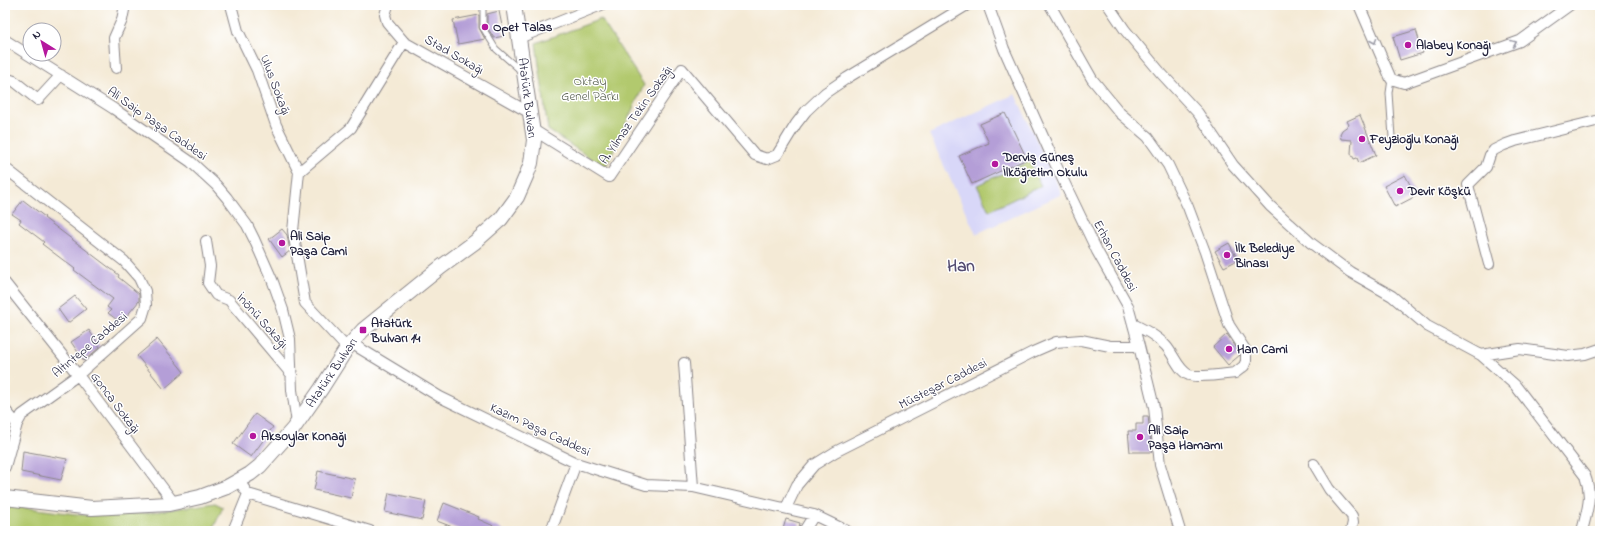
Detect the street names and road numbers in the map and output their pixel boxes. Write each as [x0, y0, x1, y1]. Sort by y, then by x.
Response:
street label: Stad Sokağı [420, 30, 487, 81]
street label: Ulus Sokağı [254, 52, 295, 118]
street label: Atatürk Bulvarı [513, 57, 541, 139]
street label: A. Yılmaz Tekin Sokağı [595, 62, 678, 169]
street label: Ali Saip Paşa Caddesi [103, 82, 211, 166]
street label: Erhan Caddesi [1088, 217, 1142, 295]
street label: İnönü Sokağı [231, 289, 292, 354]
street label: Altıntepe Caddesi [48, 308, 132, 382]
street label: Atatürk Bulvarı [302, 334, 362, 412]
street label: Müsteşar Caddesi [896, 354, 990, 414]
street label: Gonca Sokağı [85, 368, 145, 438]
street label: Kazım Paşa Caddesi [487, 398, 593, 462]

